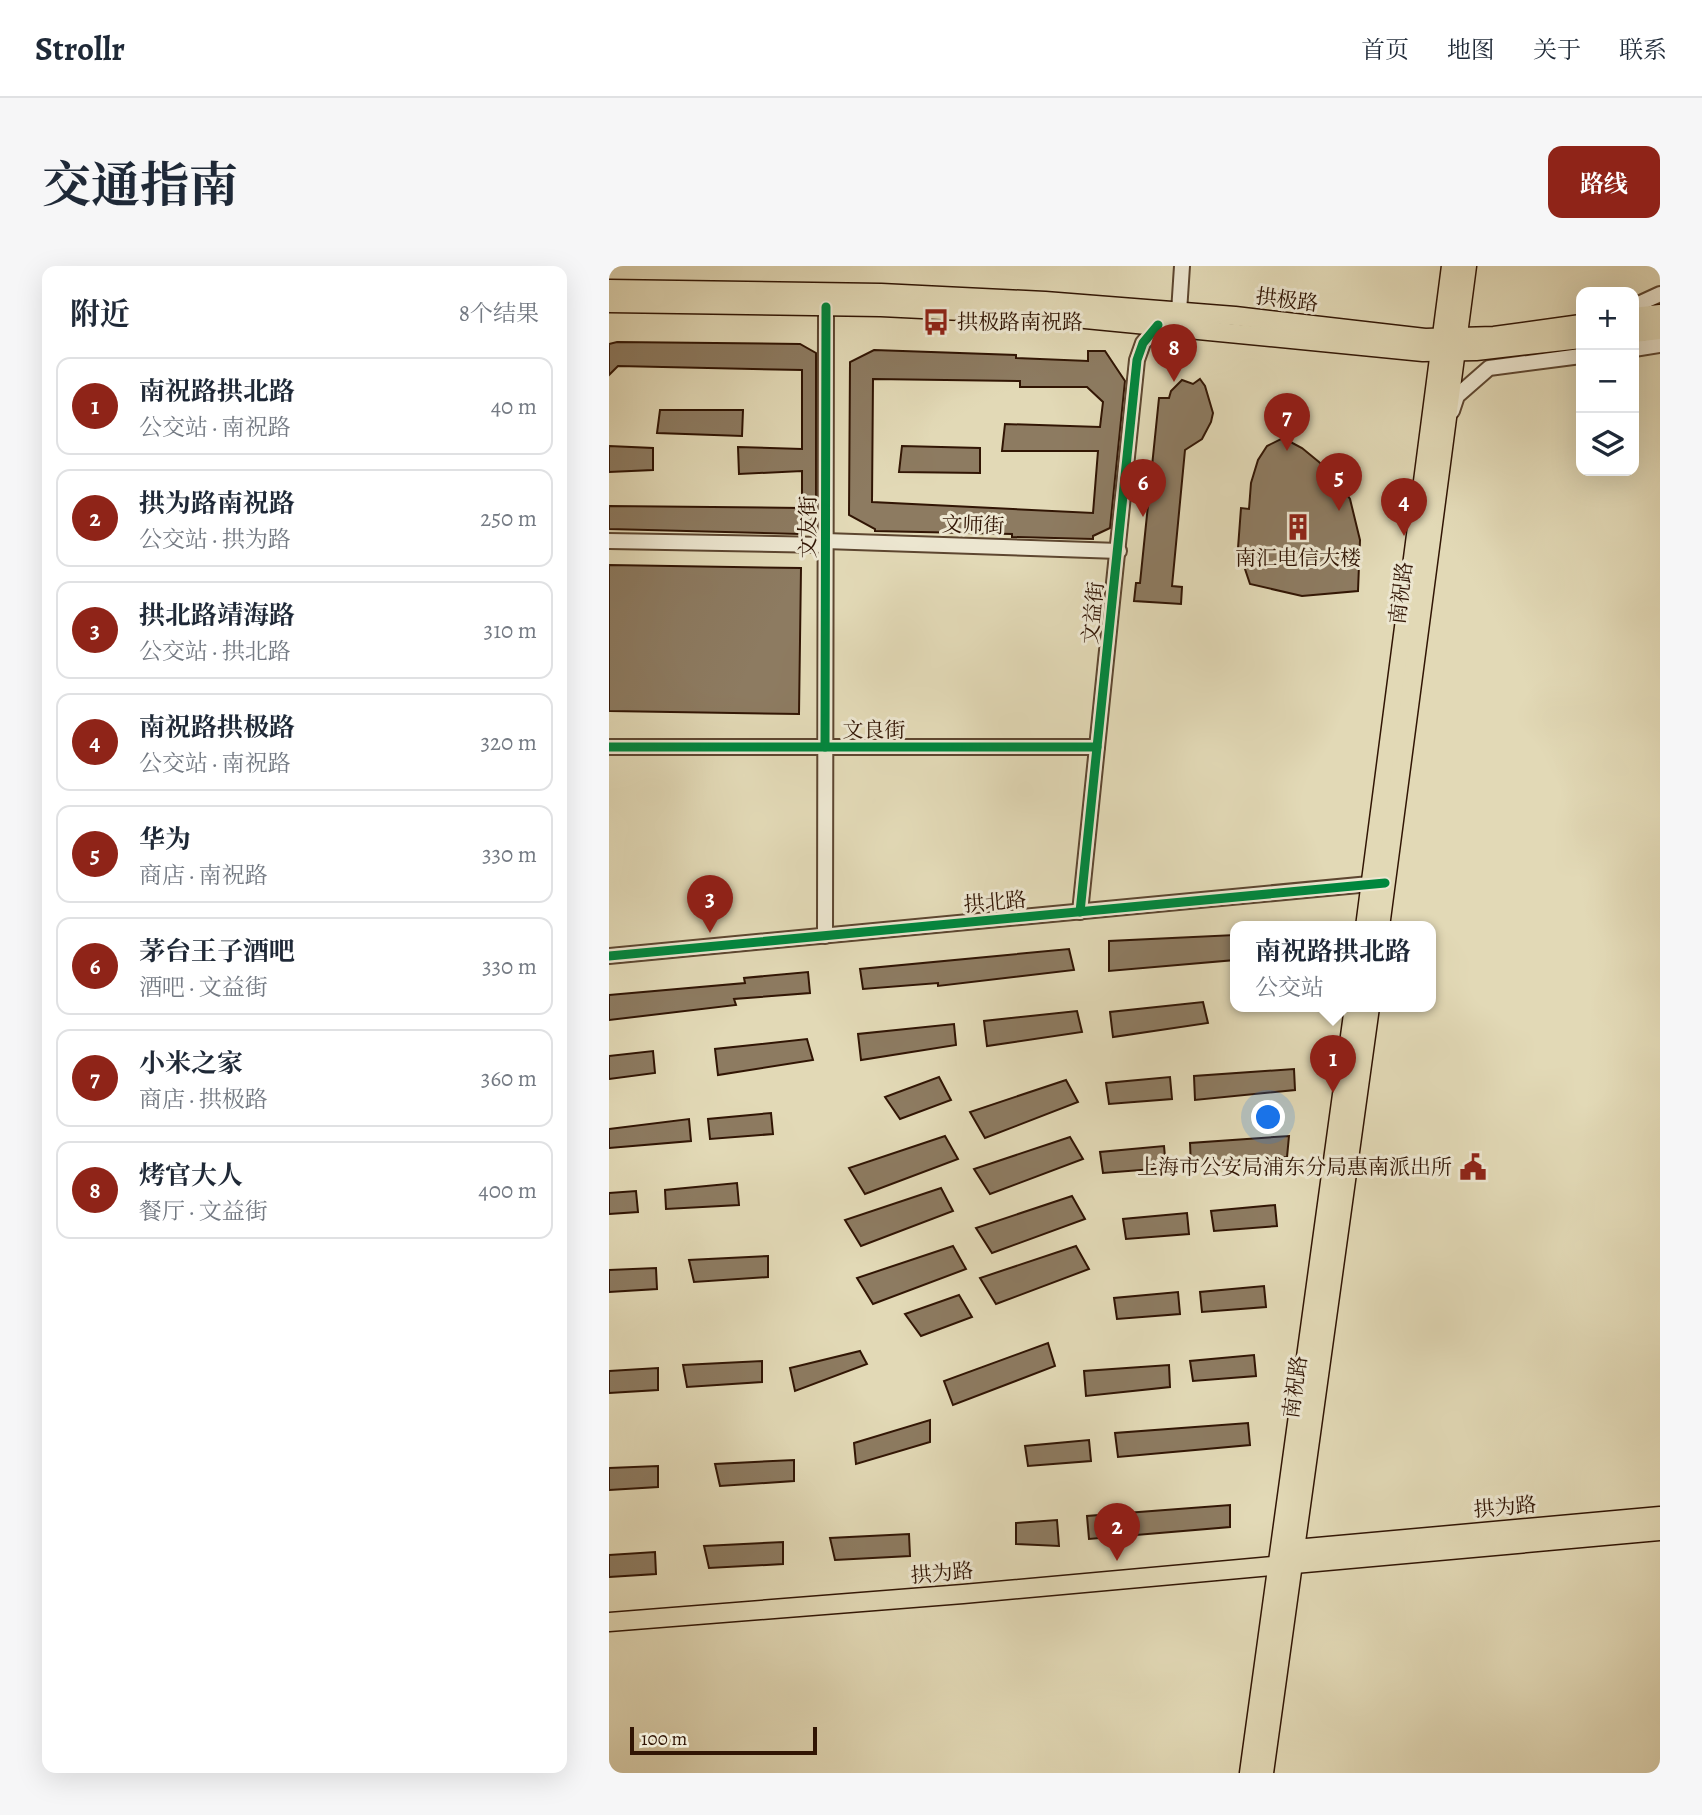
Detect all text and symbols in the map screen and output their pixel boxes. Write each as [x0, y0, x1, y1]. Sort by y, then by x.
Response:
text: Strollr [35, 26, 125, 71]
text: 首页 [1361, 34, 1409, 66]
text: 地图 [1447, 34, 1495, 66]
text: 关于 [1533, 34, 1581, 66]
text: 联系 [1619, 34, 1667, 66]
button: 路线 [1548, 146, 1660, 218]
text: 交通指南 [42, 152, 238, 219]
street label: 拱极路 [1254, 282, 1320, 318]
map controls [1576, 287, 1639, 476]
button: + [1576, 287, 1639, 350]
text: 附近 [70, 294, 130, 334]
text: 8个结果 [459, 298, 539, 329]
bus stop icon: 拱极路南祝路 [921, 307, 951, 337]
place label: 拱极路南祝路 [957, 308, 1083, 336]
pin: 8 [1151, 324, 1197, 382]
button: − [1576, 350, 1639, 413]
text: 南祝路拱北路 [139, 374, 295, 409]
text: 1 [91, 391, 99, 422]
text: 40 m [491, 391, 537, 422]
pin: 7 [1264, 393, 1310, 451]
text: 公交站 · 南祝路 [139, 412, 291, 443]
button: layers [1576, 413, 1639, 476]
pin: 5 [1316, 453, 1362, 511]
pin: 6 [1120, 459, 1166, 517]
pin: 4 [1381, 478, 1427, 536]
text: 拱为路南祝路 [139, 486, 295, 521]
street label: 文友街 [794, 496, 822, 559]
text: 2 [89, 503, 101, 534]
text: 250 m [480, 503, 537, 534]
street label: 文师街 [941, 510, 1005, 540]
building icon: 南汇电信大楼 [1283, 512, 1313, 542]
text: 公交站 · 拱为路 [139, 524, 291, 555]
place label: 南汇电信大楼 [1235, 544, 1361, 572]
street label: 南祝路 [1383, 560, 1419, 626]
street label: 文益街 [1076, 580, 1110, 646]
text: 拱北路靖海路 [139, 598, 295, 633]
text: 3 [90, 615, 100, 646]
text: 310 m [484, 615, 537, 646]
text: 公交站 · 拱北路 [139, 636, 291, 667]
text: 南祝路拱极路 [139, 710, 295, 745]
street label: 文良街 [843, 716, 906, 744]
text: 4 [90, 727, 100, 758]
text: 320 m [481, 727, 537, 758]
text: 公交站 · 南祝路 [139, 748, 291, 779]
text: 华为 [139, 822, 191, 857]
text: 5 [90, 839, 100, 870]
text: 330 m [482, 839, 537, 870]
text: 商店 · 南祝路 [139, 860, 268, 891]
pin: 3 [687, 875, 733, 933]
street label: 拱北路 [962, 885, 1028, 919]
popup [1230, 921, 1436, 1012]
text: 茅台王子酒吧 [139, 934, 295, 969]
text: 南祝路拱北路 [1255, 934, 1411, 969]
text: 6 [90, 951, 100, 982]
text: 330 m [482, 951, 537, 982]
text: 酒吧 · 文益街 [139, 972, 268, 1003]
text: 公交站 [1255, 972, 1324, 1003]
pin: 1 [1310, 1035, 1356, 1093]
text: 小米之家 [139, 1046, 243, 1081]
text: 7 [90, 1063, 100, 1094]
text: 360 m [481, 1063, 537, 1094]
text: 商店 · 拱极路 [139, 1084, 268, 1115]
your location [1251, 1100, 1285, 1134]
public building icon: 上海市公安局浦东分局惠南派出所 [1458, 1152, 1488, 1182]
place label: 上海市公安局浦东分局惠南派出所 [1137, 1153, 1452, 1181]
text: 烤官大人 [139, 1158, 243, 1193]
text: 8 [89, 1175, 101, 1206]
text: 400 m [478, 1175, 537, 1206]
text: 餐厅 · 文益街 [139, 1196, 268, 1227]
street label: 南祝路 [1277, 1354, 1313, 1420]
street label: 拱为路 [1472, 1490, 1538, 1524]
pin: 2 [1094, 1503, 1140, 1561]
street label: 拱为路 [909, 1556, 975, 1590]
scale bar [630, 1724, 817, 1756]
text: 100 m [641, 1726, 687, 1752]

